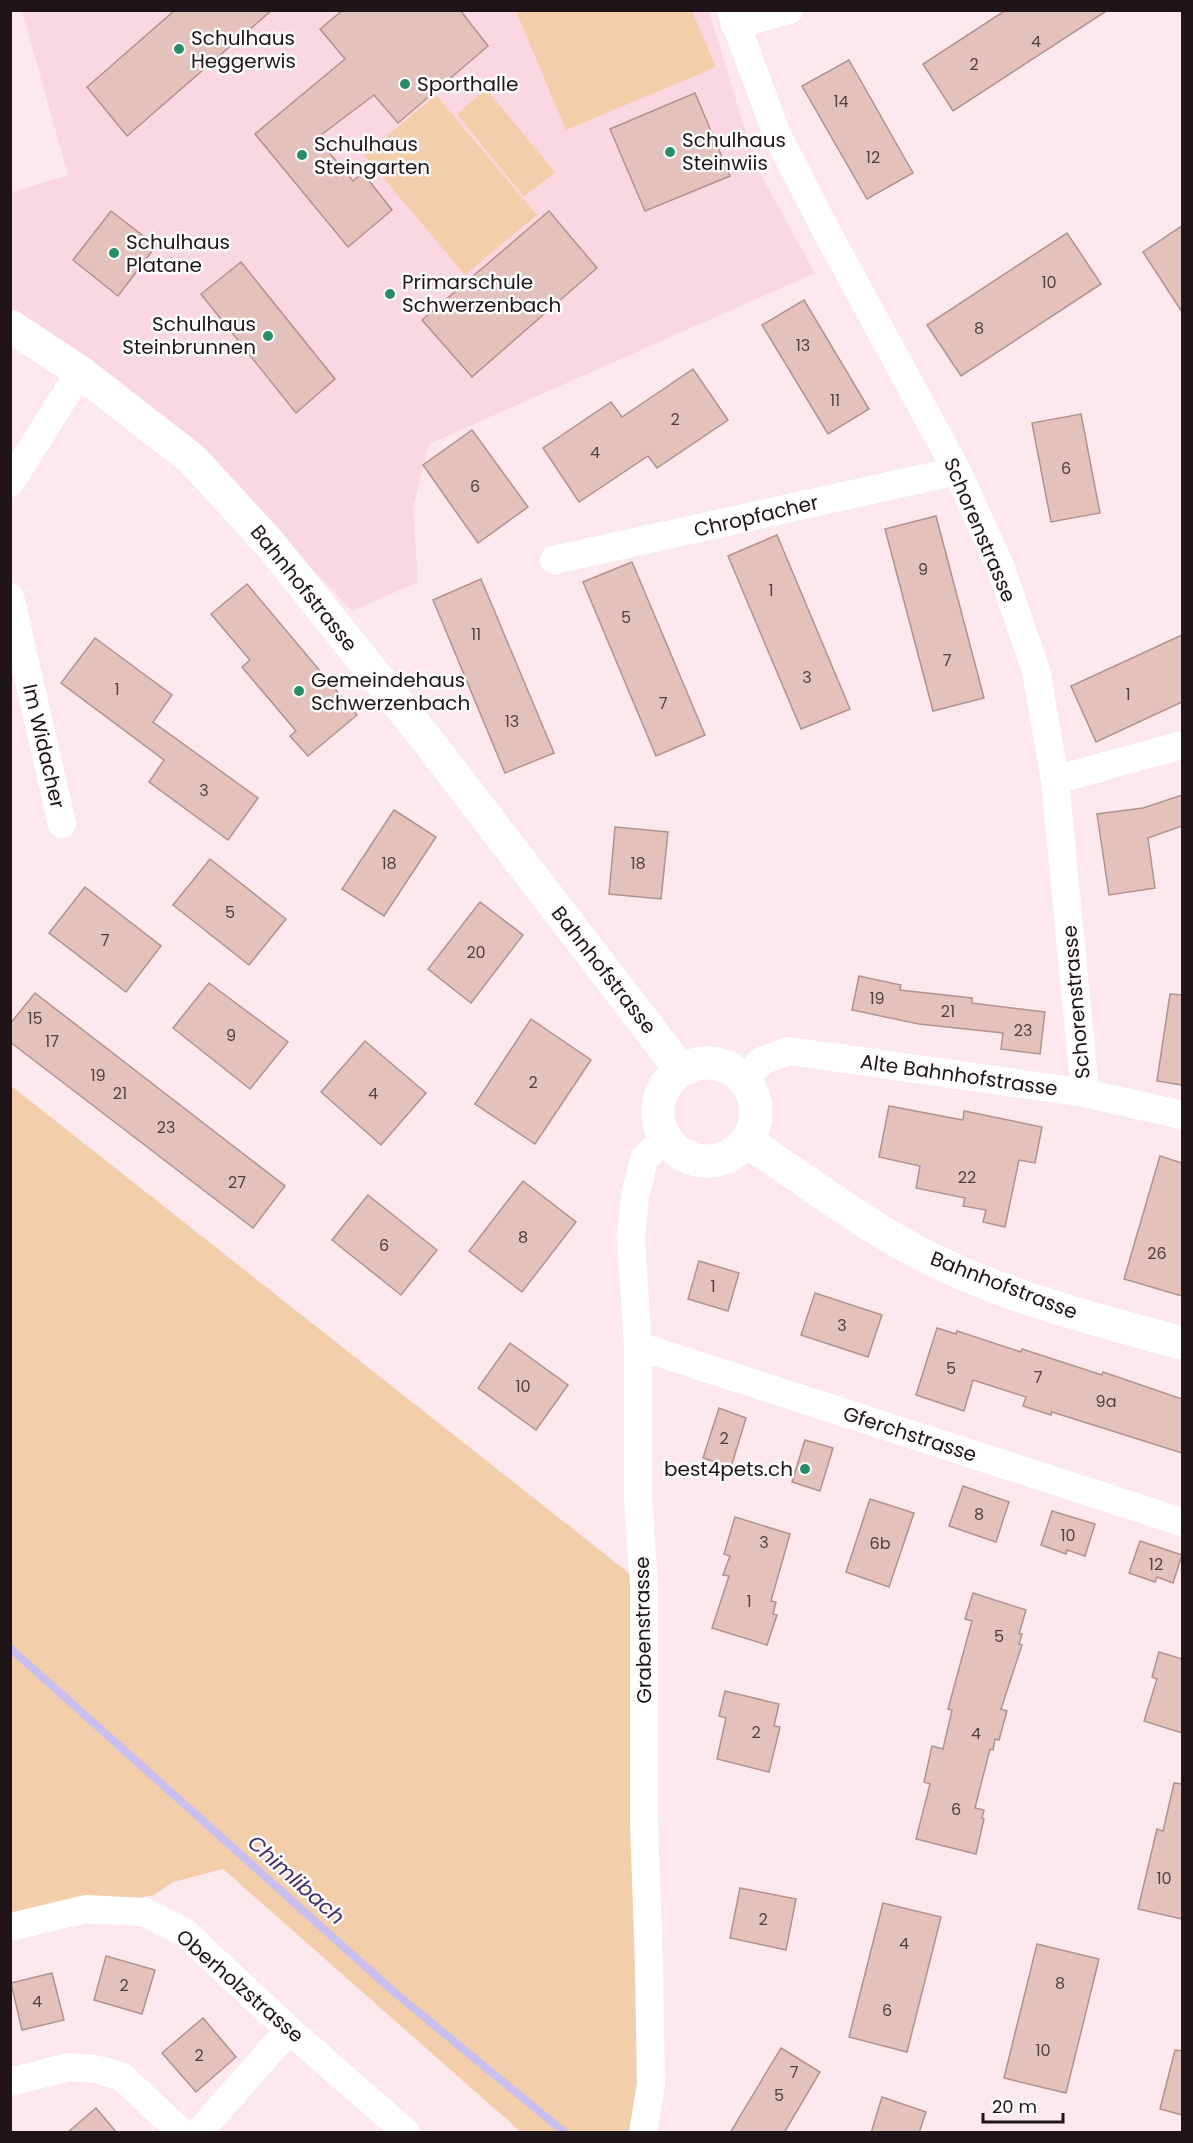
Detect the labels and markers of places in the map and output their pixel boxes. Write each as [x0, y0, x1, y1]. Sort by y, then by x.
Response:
place label: Schulhaus Heggerwis [191, 24, 296, 75]
marker: Schulhaus Heggerwis [172, 42, 186, 56]
place label: Sporthalle [417, 70, 518, 98]
marker: Sporthalle [398, 77, 412, 91]
place label: Schulhaus Steinwiis [682, 126, 786, 177]
place label: Schulhaus Steingarten [314, 130, 430, 181]
marker: Schulhaus Steinwiis [663, 145, 677, 159]
marker: Schulhaus Steingarten [295, 148, 309, 162]
place label: Schulhaus Platane [126, 228, 230, 279]
marker: Schulhaus Platane [107, 246, 121, 260]
place label: Primarschule Schwerzenbach [402, 268, 561, 319]
marker: Primarschule Schwerzenbach [383, 287, 397, 301]
place label: Schulhaus Steinbrunnen [122, 310, 256, 361]
marker: Schulhaus Steinbrunnen [261, 329, 275, 343]
place label: Gemeindehaus Schwerzenbach [311, 666, 470, 717]
marker: Gemeindehaus Schwerzenbach [292, 684, 306, 698]
place label: best4pets.ch [664, 1455, 793, 1483]
marker: best4pets.ch [798, 1462, 812, 1476]

